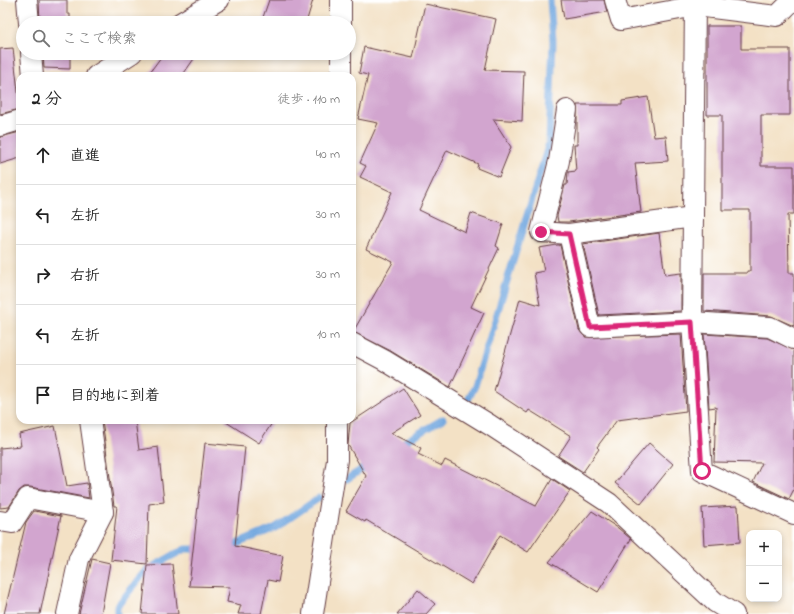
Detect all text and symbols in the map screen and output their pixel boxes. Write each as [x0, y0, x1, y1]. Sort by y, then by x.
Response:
search box [16, 16, 356, 60]
icon: search [30, 27, 52, 49]
text: ここで検索 [62, 28, 137, 50]
text: 2 分 [32, 87, 62, 112]
text: 徒歩 · 110 m [278, 90, 340, 109]
icon: ahead [32, 144, 54, 166]
text: 直進 [70, 145, 100, 167]
text: 40 m [316, 145, 340, 164]
icon: left [32, 204, 54, 226]
text: 左折 [70, 205, 100, 227]
text: 30 m [316, 205, 340, 224]
route end [532, 223, 550, 241]
icon: right [32, 264, 54, 286]
text: 右折 [70, 265, 100, 287]
text: 30 m [316, 265, 340, 284]
icon: left [32, 324, 54, 346]
text: 左折 [70, 325, 100, 347]
text: 10 m [317, 325, 340, 344]
icon: arrive [32, 384, 54, 406]
text: 目的地に到着 [70, 385, 160, 407]
route start [693, 462, 711, 480]
map controls [746, 530, 782, 602]
button: + [746, 530, 782, 566]
button: − [746, 566, 782, 602]

